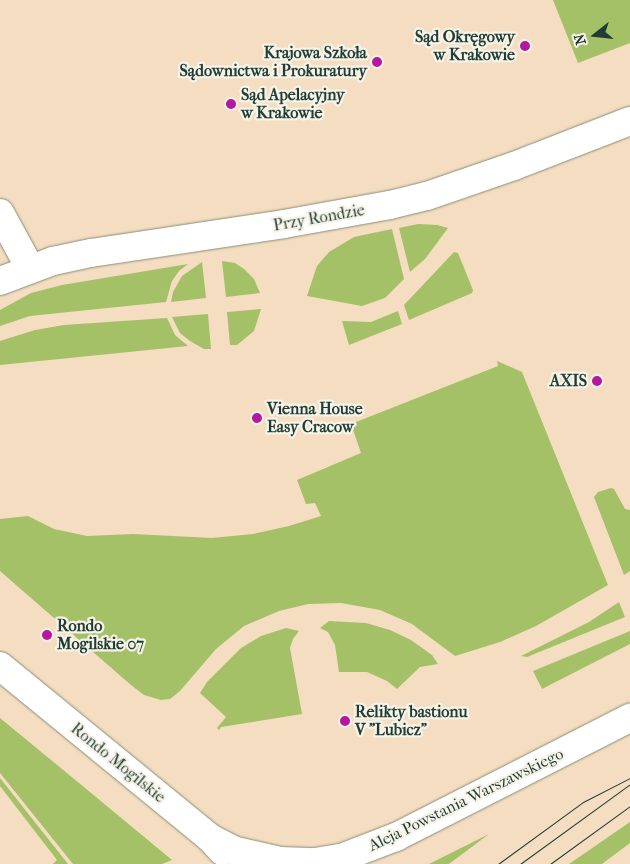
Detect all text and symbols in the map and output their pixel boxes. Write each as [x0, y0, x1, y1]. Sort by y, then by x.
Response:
north arrow [570, 10, 620, 60]
place label: Sąd Okręgowy w Krakowie [415, 27, 515, 65]
text: N [570, 32, 590, 47]
marker: Sąd Okręgowy w Krakowie [519, 40, 531, 52]
place label: Krajowa Szkoła Sądownictwa i Prokuratury [180, 43, 367, 81]
marker: Krajowa Szkoła Sądownictwa i Prokuratury [371, 56, 383, 68]
place label: Sąd Apelacyjny w Krakowie [241, 85, 344, 123]
marker: Sąd Apelacyjny w Krakowie [225, 98, 237, 110]
street label: Przy Rondzie [272, 201, 366, 235]
place label: AXIS [550, 371, 587, 391]
marker: AXIS [591, 375, 603, 387]
place label: Vienna House Easy Cracow [267, 399, 363, 437]
marker: Vienna House Easy Cracow [251, 412, 263, 424]
place label: Rondo Mogilskie 07 [57, 616, 144, 654]
marker: Rondo Mogilskie 07 [41, 629, 53, 641]
place label: Relikty bastionu V "Lubicz" [355, 702, 467, 740]
marker: Relikty bastionu V "Lubicz" [339, 715, 351, 727]
street label: Rondo Mogilskie [67, 719, 169, 807]
street label: Aleja Powstania Warszawskiego [365, 744, 567, 856]

